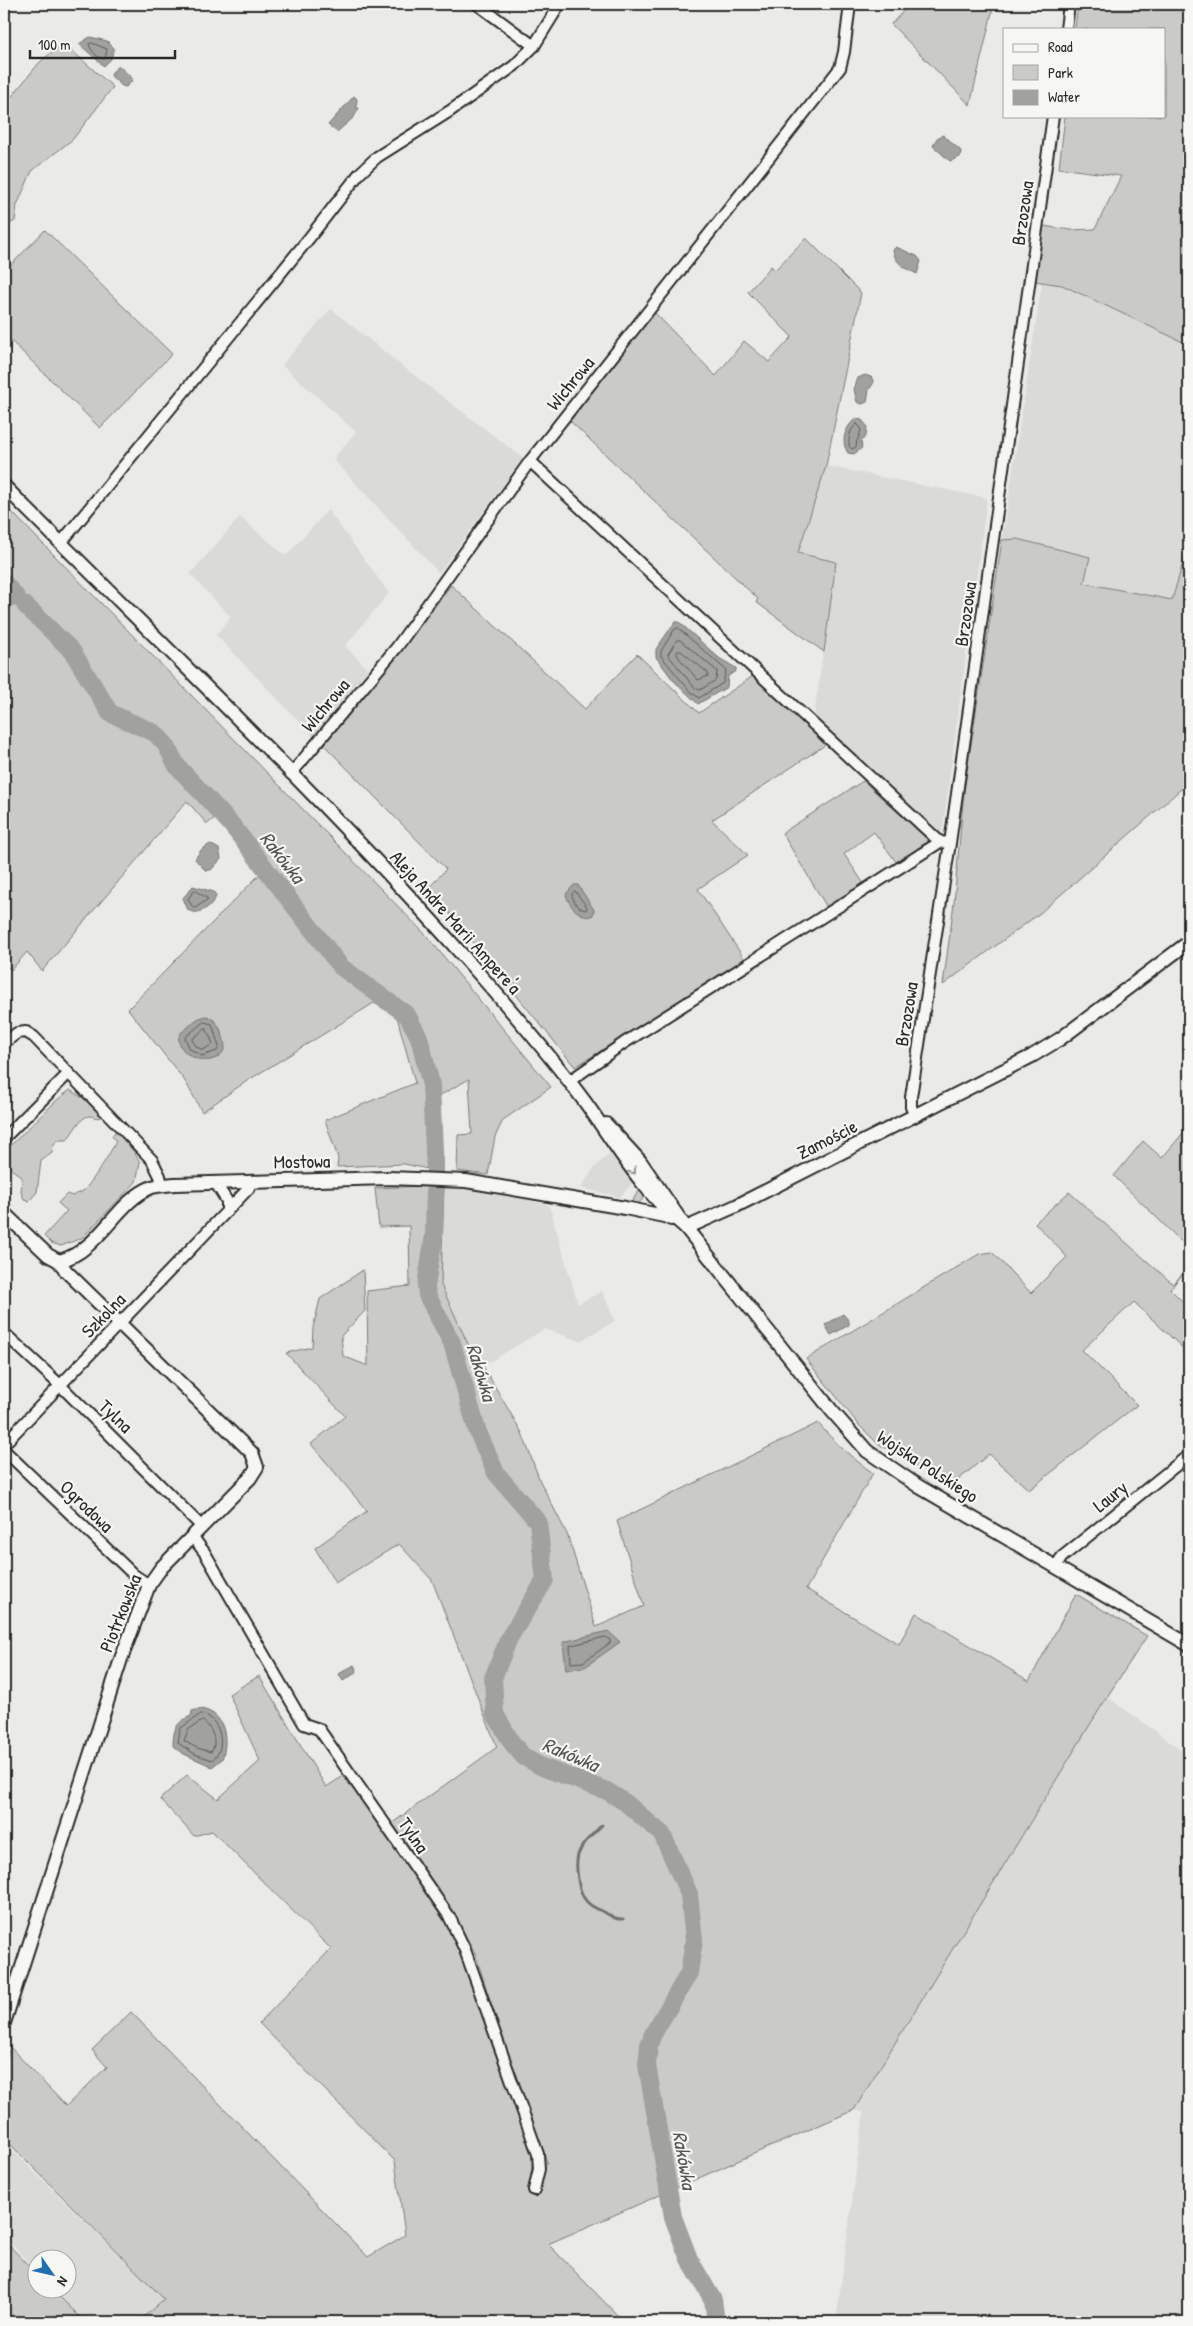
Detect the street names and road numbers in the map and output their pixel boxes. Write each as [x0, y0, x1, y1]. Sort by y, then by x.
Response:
street label: Brzozowa [1005, 179, 1039, 247]
street label: Wichrowa [540, 350, 600, 415]
street label: Brzozowa [948, 580, 982, 648]
street label: Wichrowa [295, 672, 355, 737]
street label: Aleja Andre Marii Ampere'a [384, 845, 528, 1000]
street label: Brzozowa [888, 979, 924, 1048]
street label: Zamoście [793, 1113, 862, 1165]
street label: Mostowa [273, 1147, 331, 1174]
street label: Szkolna [75, 1286, 131, 1343]
street label: Tylna [93, 1393, 139, 1439]
street label: Wojska Polskiego [872, 1424, 984, 1509]
street label: Ogrodowa [54, 1474, 120, 1538]
street label: Laury [1087, 1474, 1133, 1518]
street label: Piotrkowska [93, 1570, 148, 1656]
street label: Tylna [393, 1812, 436, 1858]

